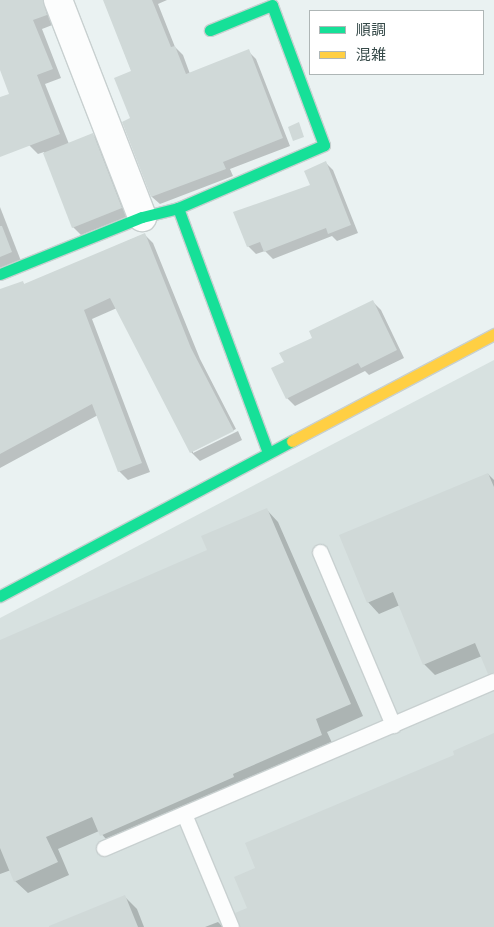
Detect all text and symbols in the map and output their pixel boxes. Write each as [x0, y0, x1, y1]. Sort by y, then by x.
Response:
legend [309, 10, 484, 75]
text: 順調 [356, 19, 386, 40]
text: 混雑 [356, 44, 386, 65]

